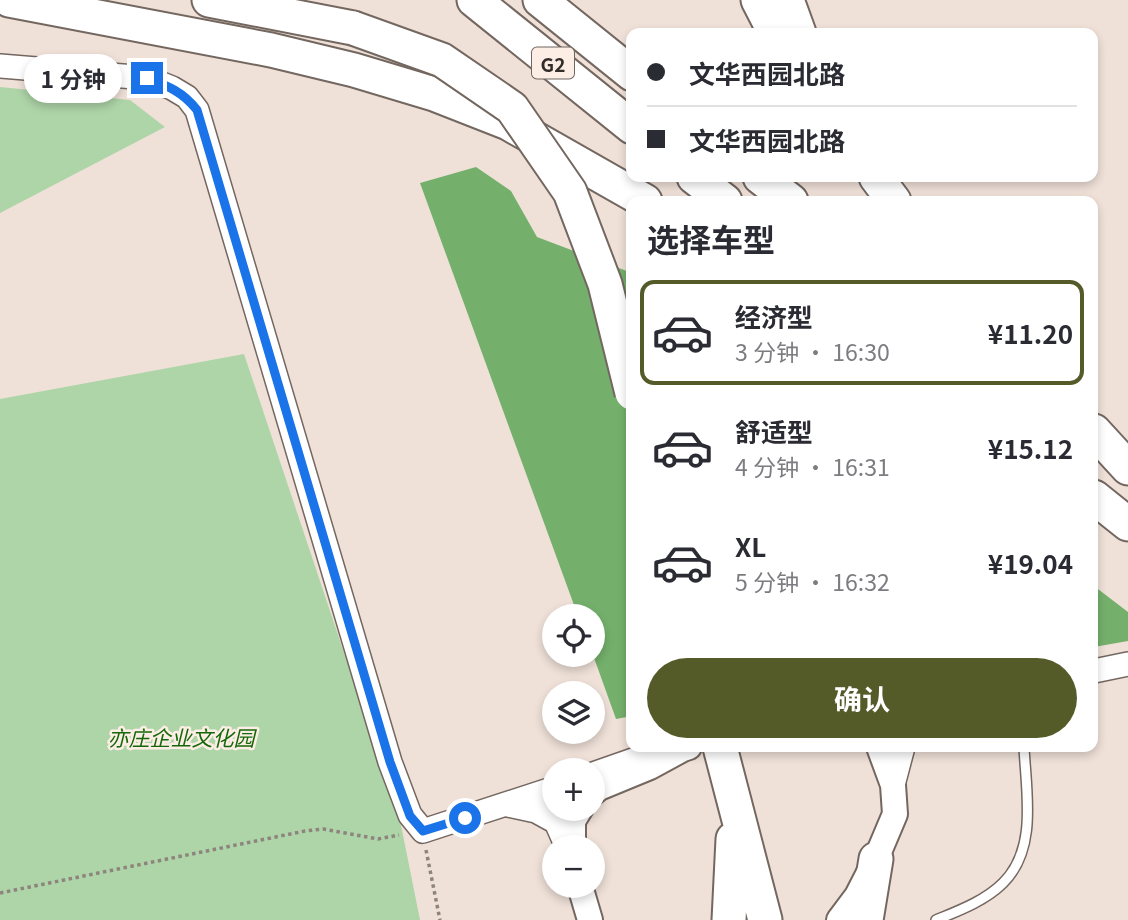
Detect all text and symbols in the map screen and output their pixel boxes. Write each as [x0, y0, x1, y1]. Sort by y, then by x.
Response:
road number: G2 [532, 48, 574, 78]
callout: 1 分钟 [24, 54, 122, 102]
text: 文华西园北路 [689, 54, 845, 91]
text: 1 分钟 [41, 61, 105, 95]
route end [131, 62, 163, 94]
text: 文华西园北路 [689, 121, 845, 158]
text: 选择车型 [647, 215, 775, 261]
text: 经济型 [735, 297, 813, 334]
icon: car [651, 301, 714, 364]
text: ¥11.20 [988, 314, 1073, 351]
text: 3 分钟 · 16:30 [735, 334, 890, 368]
text: 舒适型 [735, 412, 813, 449]
icon: car [651, 416, 714, 479]
text: ¥15.12 [988, 429, 1073, 466]
text: 4 分钟 · 16:31 [735, 449, 890, 483]
text: XL [735, 527, 766, 564]
icon: car [651, 531, 714, 594]
text: ¥19.04 [988, 544, 1073, 581]
text: 5 分钟 · 16:32 [735, 564, 890, 598]
map controls [542, 604, 605, 898]
button: locate [542, 604, 605, 667]
button: 确认 [647, 658, 1077, 738]
button: layers [542, 681, 605, 744]
park label: 亦庄企业文化园 [108, 722, 257, 752]
button: + [542, 758, 605, 821]
route start [449, 802, 481, 834]
button: − [542, 835, 605, 898]

